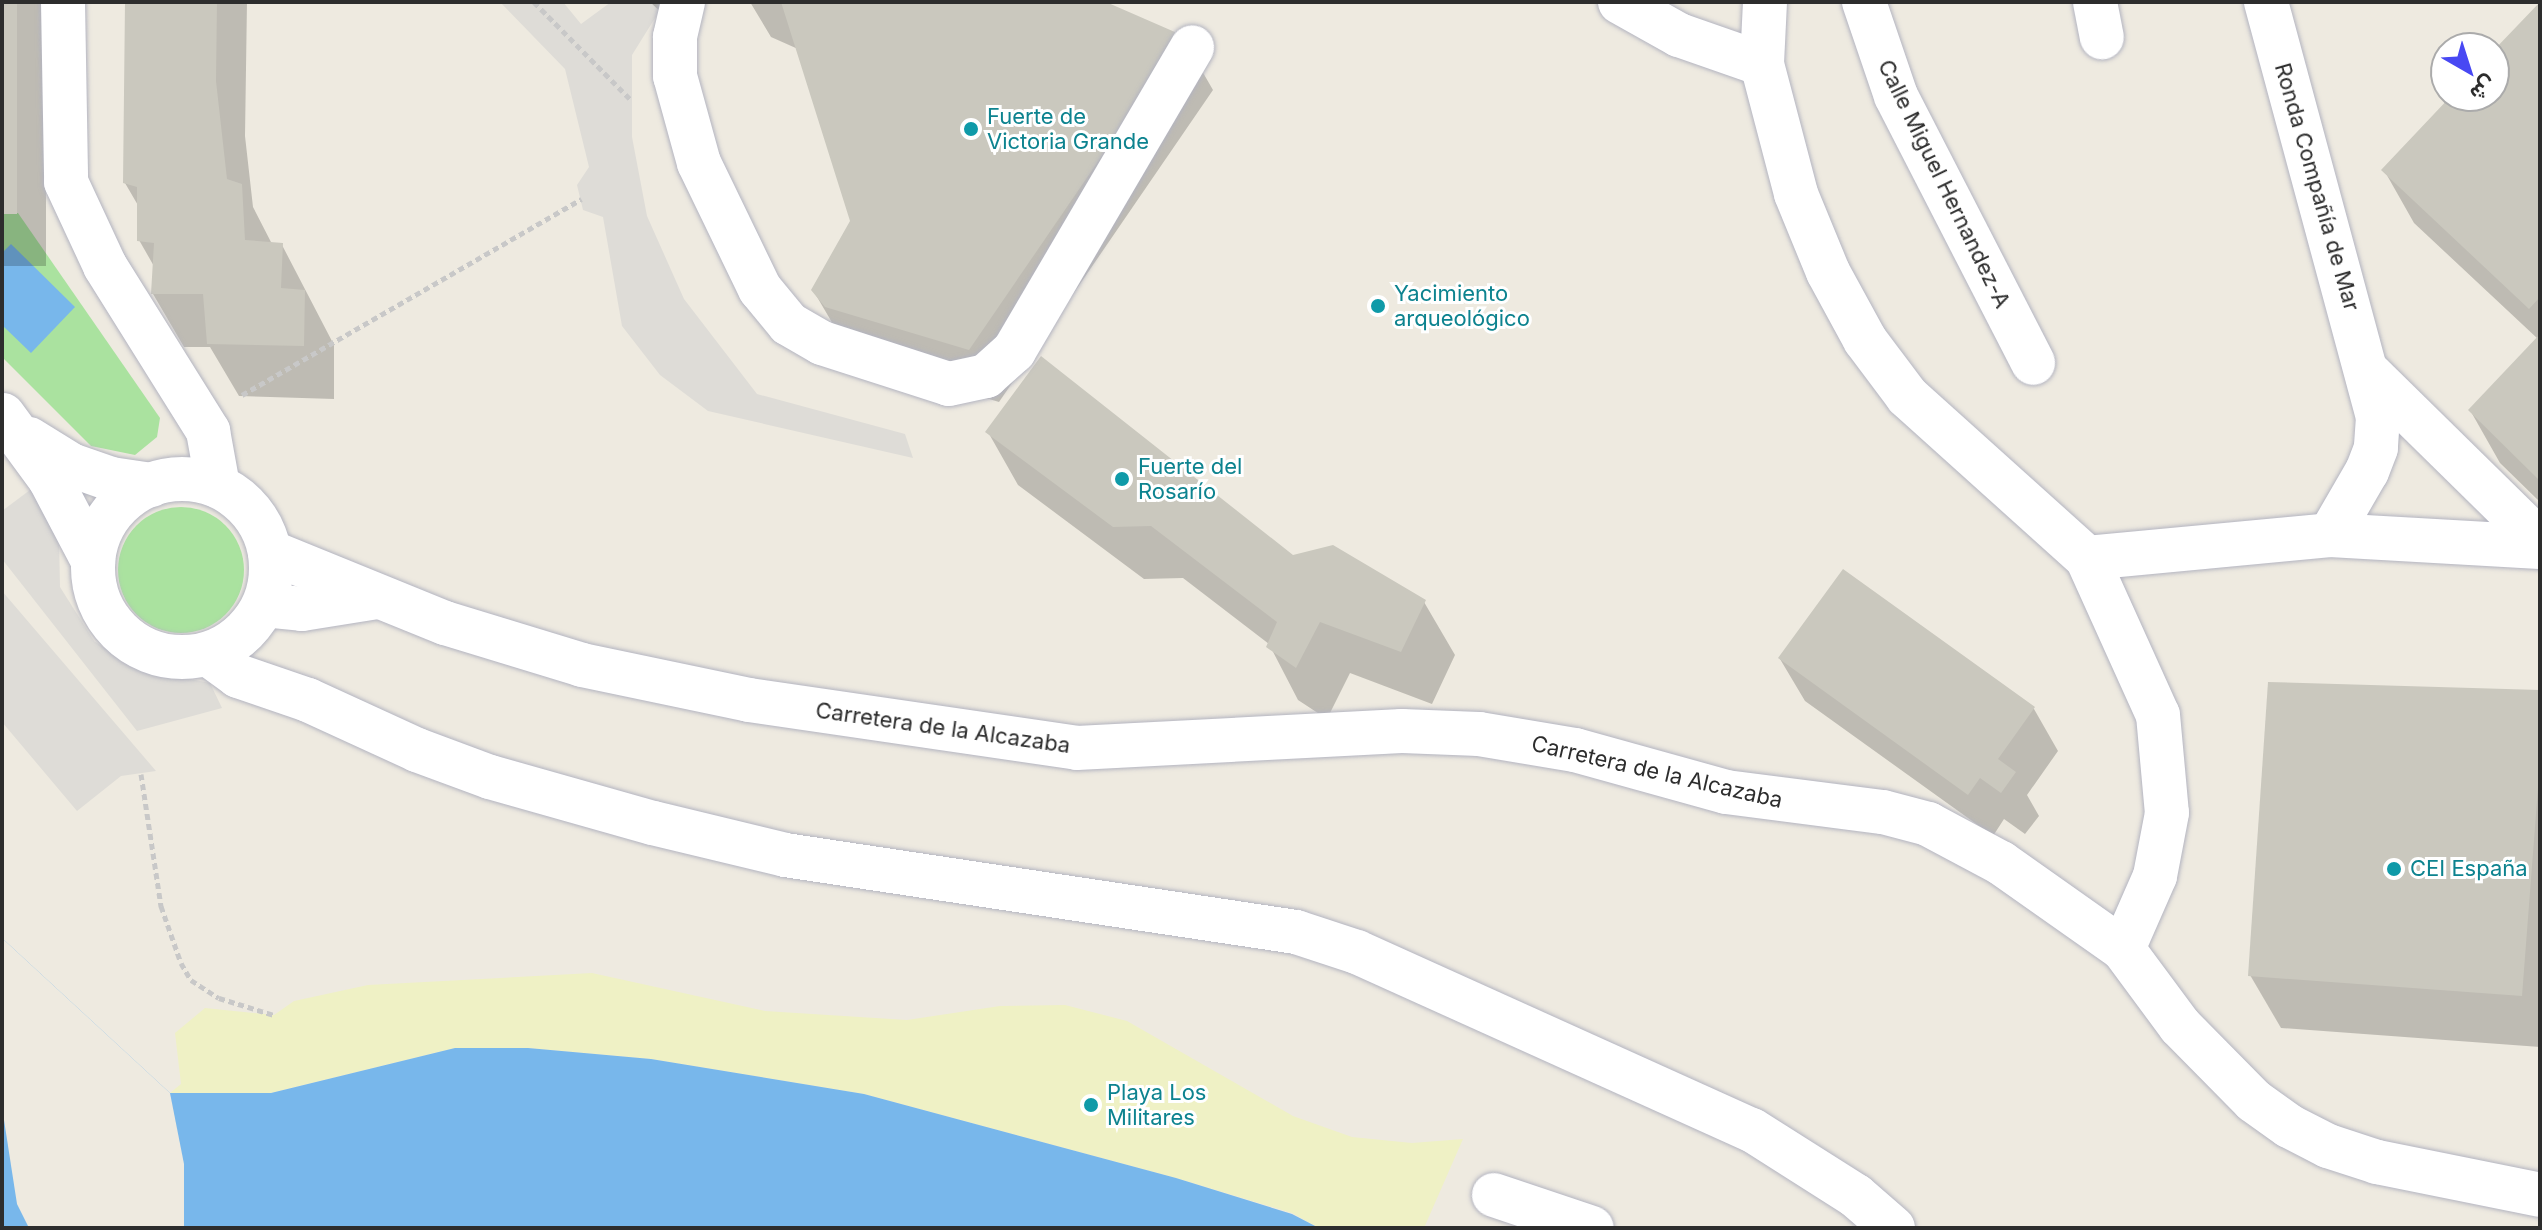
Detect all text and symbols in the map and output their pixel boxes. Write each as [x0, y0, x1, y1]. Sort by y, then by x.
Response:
north arrow [2430, 32, 2510, 112]
street label: Calle Miguel Hernandez-A [1872, 56, 2016, 312]
street label: Ronda Compañía de Mar [2269, 60, 2365, 314]
text: ش [2465, 71, 2502, 108]
place label: Fuerte de Victoria Grande [987, 103, 1149, 154]
marker: Fuerte de Victoria Grande [962, 120, 980, 138]
place label: Yacimiento arqueológico [1394, 280, 1530, 332]
marker: Yacimiento arqueológico [1369, 297, 1387, 315]
place label: Fuerte del Rosarío [1138, 453, 1242, 504]
marker: Fuerte del Rosarío [1113, 470, 1131, 488]
street label: Carretera de la Alcazaba [814, 697, 1072, 759]
street label: Carretera de la Alcazaba [1529, 730, 1785, 814]
place label: CEI España [2410, 856, 2528, 882]
marker: CEI España [2385, 860, 2403, 878]
place label: Playa Los Militares [1107, 1079, 1206, 1130]
marker: Playa Los Militares [1082, 1096, 1100, 1114]

